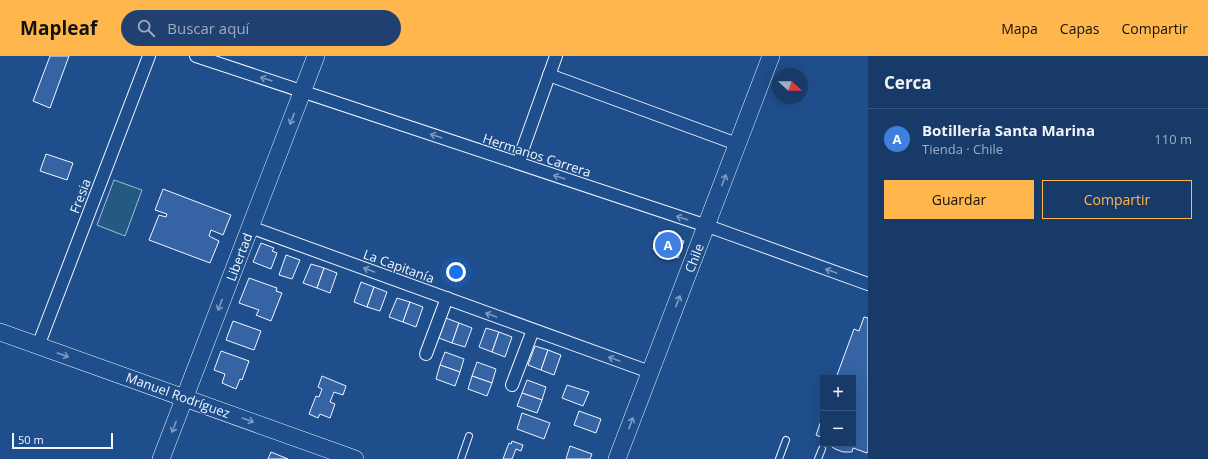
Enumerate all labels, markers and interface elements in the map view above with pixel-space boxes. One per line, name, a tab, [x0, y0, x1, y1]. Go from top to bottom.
search box	[121, 10, 401, 46]
text: Mapleaf	[20, 15, 97, 41]
icon: search	[135, 17, 157, 39]
text: Buscar aquí	[167, 18, 249, 38]
text: Mapa	[1001, 19, 1038, 38]
text: Capas	[1060, 19, 1099, 38]
text: Compartir	[1121, 19, 1188, 38]
north arrow	[772, 68, 808, 104]
text: Cerca	[884, 71, 932, 94]
one-way arrow	[259, 75, 272, 82]
one-way arrow	[288, 112, 296, 124]
text: Botillería Santa Marina	[922, 120, 1095, 140]
street label: Hermanos Carrera	[481, 129, 593, 181]
text: A	[893, 130, 901, 148]
text: 110 m	[1154, 130, 1192, 148]
one-way arrow	[430, 131, 442, 139]
text: Tienda · Chile	[922, 140, 1003, 158]
one-way arrow	[554, 172, 566, 180]
one-way arrow	[720, 174, 728, 186]
street label: Fresia	[65, 176, 95, 216]
button: Guardar	[884, 180, 1034, 219]
button: Compartir	[1042, 180, 1192, 219]
one-way arrow	[676, 214, 689, 221]
street label: Libertad	[222, 230, 256, 284]
pin: A	[655, 230, 681, 260]
street label: Chile	[680, 241, 708, 275]
street label: La Capitanía	[361, 245, 437, 287]
your location	[446, 262, 466, 282]
one-way arrow	[364, 266, 376, 274]
one-way arrow	[826, 266, 838, 274]
one-way arrow	[674, 296, 682, 308]
one-way arrow	[216, 299, 224, 311]
one-way arrow	[486, 310, 498, 318]
one-way arrow	[57, 351, 69, 359]
one-way arrow	[607, 355, 620, 362]
street label: Manuel Rodríguez	[123, 368, 233, 422]
map controls	[820, 375, 856, 447]
button: +	[820, 375, 856, 411]
button: −	[820, 411, 856, 447]
one-way arrow	[241, 417, 253, 425]
one-way arrow	[628, 417, 636, 429]
one-way arrow	[169, 420, 177, 432]
scale bar	[12, 431, 113, 450]
text: 50 m	[18, 432, 44, 447]

